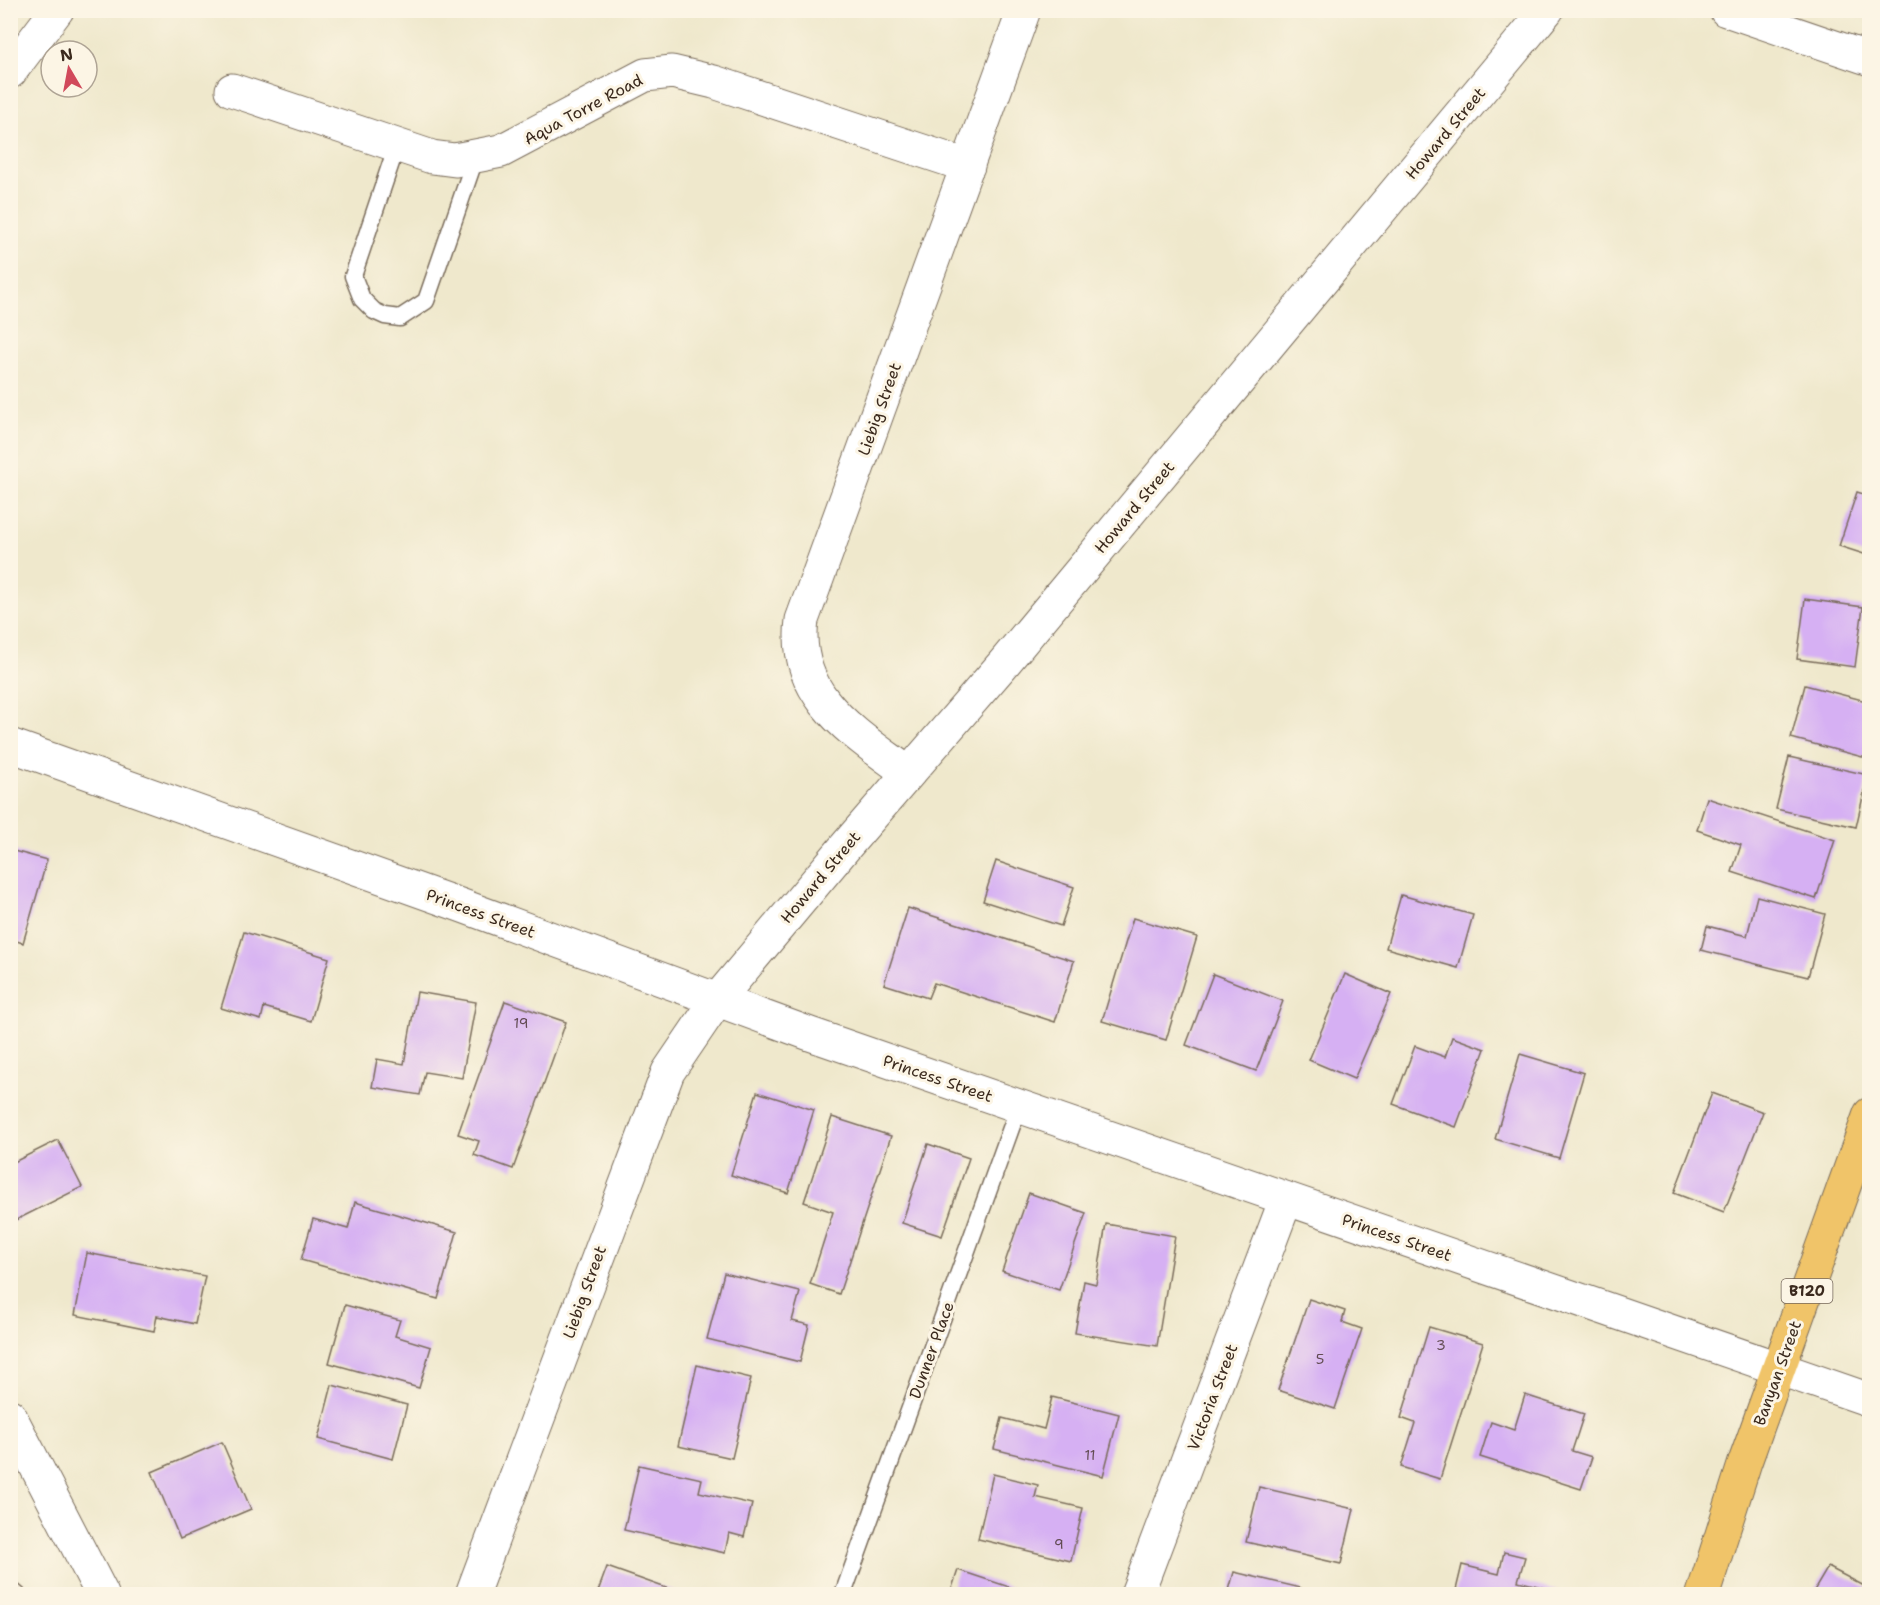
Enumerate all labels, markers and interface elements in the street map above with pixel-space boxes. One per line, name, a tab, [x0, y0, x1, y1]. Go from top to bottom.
north arrow	[39, 39, 99, 99]
text: N	[58, 43, 75, 66]
street label: Aqua Torre Road	[520, 69, 646, 150]
street label: Howard Street	[1401, 83, 1490, 184]
street label: Liebig Street	[853, 360, 906, 459]
street label: Howard Street	[1090, 457, 1179, 558]
street label: Howard Street	[776, 827, 865, 928]
street label: Princess Street	[423, 884, 538, 943]
house number: 19	[513, 1014, 529, 1032]
street label: Princess Street	[880, 1050, 995, 1107]
street label: Princess Street	[1339, 1209, 1454, 1266]
street label: Liebig Street	[558, 1243, 611, 1342]
road number: B120	[1782, 1279, 1832, 1303]
street label: Dunner Place	[904, 1299, 959, 1402]
street label: Banyan Street	[1749, 1318, 1806, 1429]
house number: 3	[1436, 1336, 1446, 1354]
street label: Victoria Street	[1183, 1341, 1242, 1453]
house number: 5	[1316, 1350, 1324, 1368]
house number: 11	[1084, 1446, 1096, 1464]
house number: 9	[1054, 1535, 1064, 1553]

